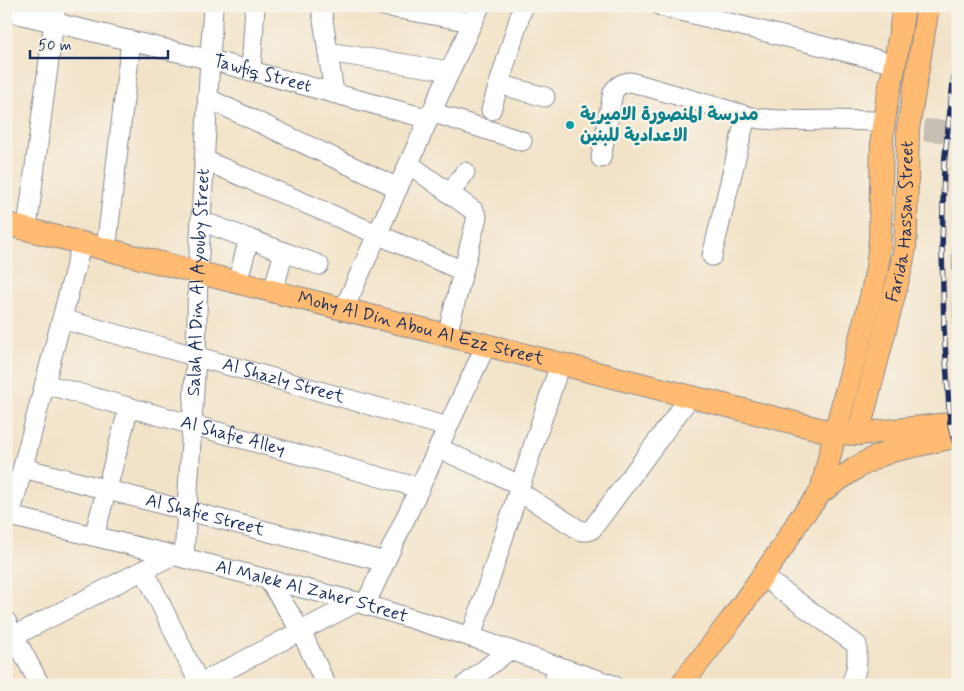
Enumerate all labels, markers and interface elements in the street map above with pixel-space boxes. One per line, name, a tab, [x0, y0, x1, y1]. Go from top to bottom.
scale bar	[30, 28, 168, 60]
text: 50 m	[38, 36, 72, 56]
street label: Tawfiq Street	[211, 49, 314, 99]
place label: مدرسة المنصورة الاميرية الاعدادية للبنين	[580, 103, 759, 148]
marker: مدرسة المنصورة الاميرية الاعدادية للبنين	[564, 119, 576, 131]
street label: Farida Hassan Street	[881, 140, 920, 305]
street label: Salah Al Din Al Ayouby Street	[182, 168, 216, 397]
street label: Mohy Al Din Abou Al Ezz Street	[295, 286, 547, 371]
street label: Al Shazly Street	[220, 352, 348, 410]
street label: Al Shafie Alley	[178, 410, 288, 462]
street label: Al Shafie Street	[143, 488, 267, 542]
street label: Al Malek Al Zaher Street	[213, 554, 411, 629]

